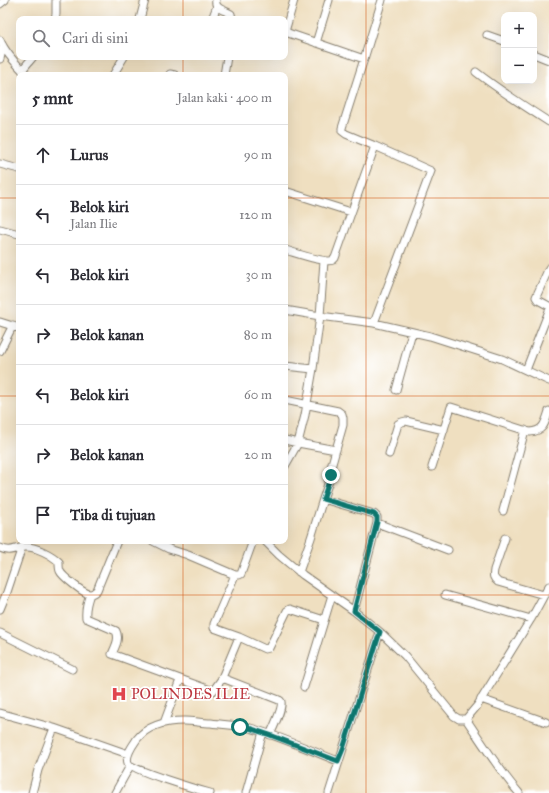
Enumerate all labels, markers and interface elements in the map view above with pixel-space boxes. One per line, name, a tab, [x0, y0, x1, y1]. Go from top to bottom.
map controls	[501, 12, 537, 84]
button: +	[501, 12, 537, 48]
search box	[16, 16, 288, 60]
icon: search	[30, 27, 52, 49]
text: Cari di sini	[62, 29, 128, 47]
button: −	[501, 48, 537, 84]
text: 5 mnt	[32, 88, 73, 109]
text: Jalan kaki · 400 m	[177, 90, 272, 106]
icon: ahead	[32, 144, 54, 166]
text: Lurus	[70, 146, 108, 164]
text: 90 m	[244, 147, 272, 163]
text: Belok kiri	[70, 198, 129, 216]
icon: left	[32, 204, 54, 226]
text: 120 m	[239, 207, 272, 223]
text: Jalan Ilie	[70, 216, 117, 232]
icon: left	[32, 264, 54, 286]
text: Belok kiri	[70, 266, 129, 284]
text: 30 m	[246, 267, 272, 283]
icon: right	[32, 324, 54, 346]
text: Belok kanan	[70, 326, 144, 344]
text: 80 m	[244, 327, 272, 343]
icon: left	[32, 384, 54, 406]
text: Belok kiri	[70, 386, 129, 404]
text: 60 m	[244, 387, 272, 403]
icon: right	[32, 444, 54, 466]
text: Belok kanan	[70, 446, 144, 464]
text: 20 m	[244, 447, 272, 463]
route end	[322, 466, 340, 484]
icon: arrive	[32, 504, 54, 526]
text: Tiba di tujuan	[70, 506, 155, 524]
hospital icon: POLINDES ILIE	[110, 685, 128, 703]
place label: POLINDES ILIE	[131, 685, 250, 703]
route start	[231, 718, 249, 736]

